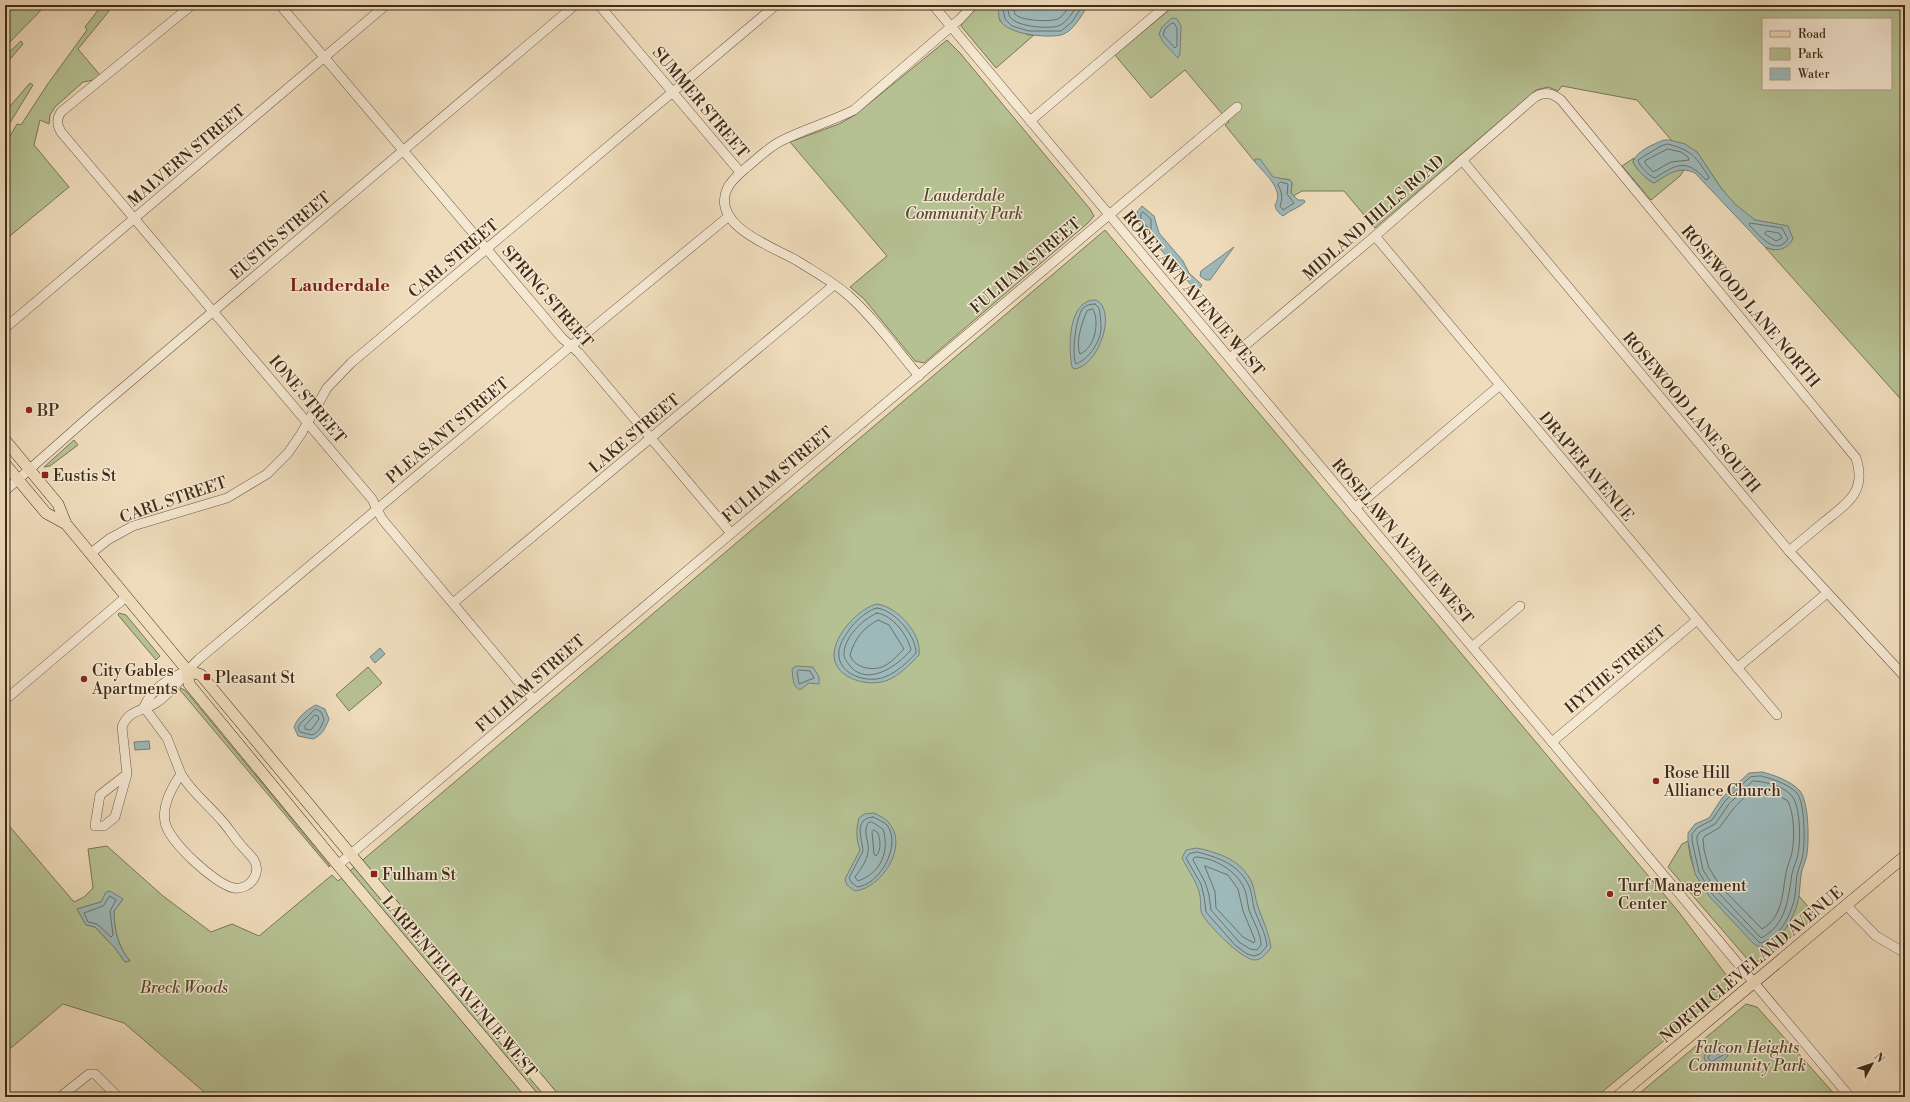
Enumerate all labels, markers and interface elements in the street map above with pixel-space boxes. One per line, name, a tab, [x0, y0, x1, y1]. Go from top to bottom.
legend	[1762, 18, 1892, 90]
text: Road	[1798, 27, 1826, 42]
street label: SUMMER STREET	[648, 43, 753, 162]
text: Park	[1798, 47, 1824, 62]
text: Water	[1797, 67, 1830, 82]
street label: MALVERN STREET	[124, 101, 250, 211]
street label: MIDLAND HILLS ROAD	[1299, 151, 1449, 285]
park label: Lauderdale Community Park	[905, 186, 1023, 224]
street label: EUSTIS STREET	[226, 188, 335, 284]
street label: ROSELAWN AVENUE WEST	[1118, 207, 1268, 380]
street label: FULHAM STREET	[966, 214, 1085, 318]
street label: CARL STREET	[404, 215, 503, 302]
street label: ROSEWOOD LANE NORTH	[1677, 222, 1824, 392]
street label: SPRING STREET	[498, 242, 597, 352]
district label: Lauderdale	[290, 274, 390, 297]
street label: ROSEWOOD LANE SOUTH	[1618, 328, 1764, 497]
street label: IONE STREET	[265, 351, 350, 448]
street label: PLEASANT STREET	[382, 373, 513, 488]
street label: LAKE STREET	[585, 390, 684, 478]
place label: BP	[36, 401, 59, 421]
marker: BP	[24, 405, 34, 415]
street label: DRAPER AVENUE	[1535, 408, 1638, 526]
street label: FULHAM STREET	[718, 423, 837, 527]
street label: ROSELAWN AVENUE WEST	[1327, 455, 1477, 628]
place label: Eustis St	[53, 466, 117, 486]
marker: Eustis St	[40, 470, 50, 480]
street label: CARL STREET	[117, 472, 229, 528]
street label: HYTHE STREET	[1561, 622, 1670, 718]
street label: FULHAM STREET	[472, 631, 590, 737]
place label: City Gables Apartments	[91, 661, 178, 699]
place label: Pleasant St	[215, 668, 296, 688]
marker: Pleasant St	[202, 672, 212, 682]
marker: City Gables Apartments	[79, 674, 89, 684]
place label: Rose Hill Alliance Church	[1663, 763, 1781, 801]
marker: Rose Hill Alliance Church	[1651, 776, 1661, 786]
place label: Fulham St	[382, 865, 456, 885]
marker: Fulham St	[369, 869, 379, 879]
place label: Turf Management Center	[1618, 876, 1747, 914]
street label: NORTH CLEVELAND AVENUE	[1656, 882, 1847, 1047]
marker: Turf Management Center	[1605, 889, 1615, 899]
street label: LARPENTEUR AVENUE WEST	[377, 892, 541, 1081]
park label: Breck Woods	[139, 978, 228, 998]
park label: Falcon Heights Community Park	[1688, 1038, 1806, 1076]
north arrow	[1852, 1044, 1892, 1084]
text: N	[1871, 1050, 1887, 1066]

